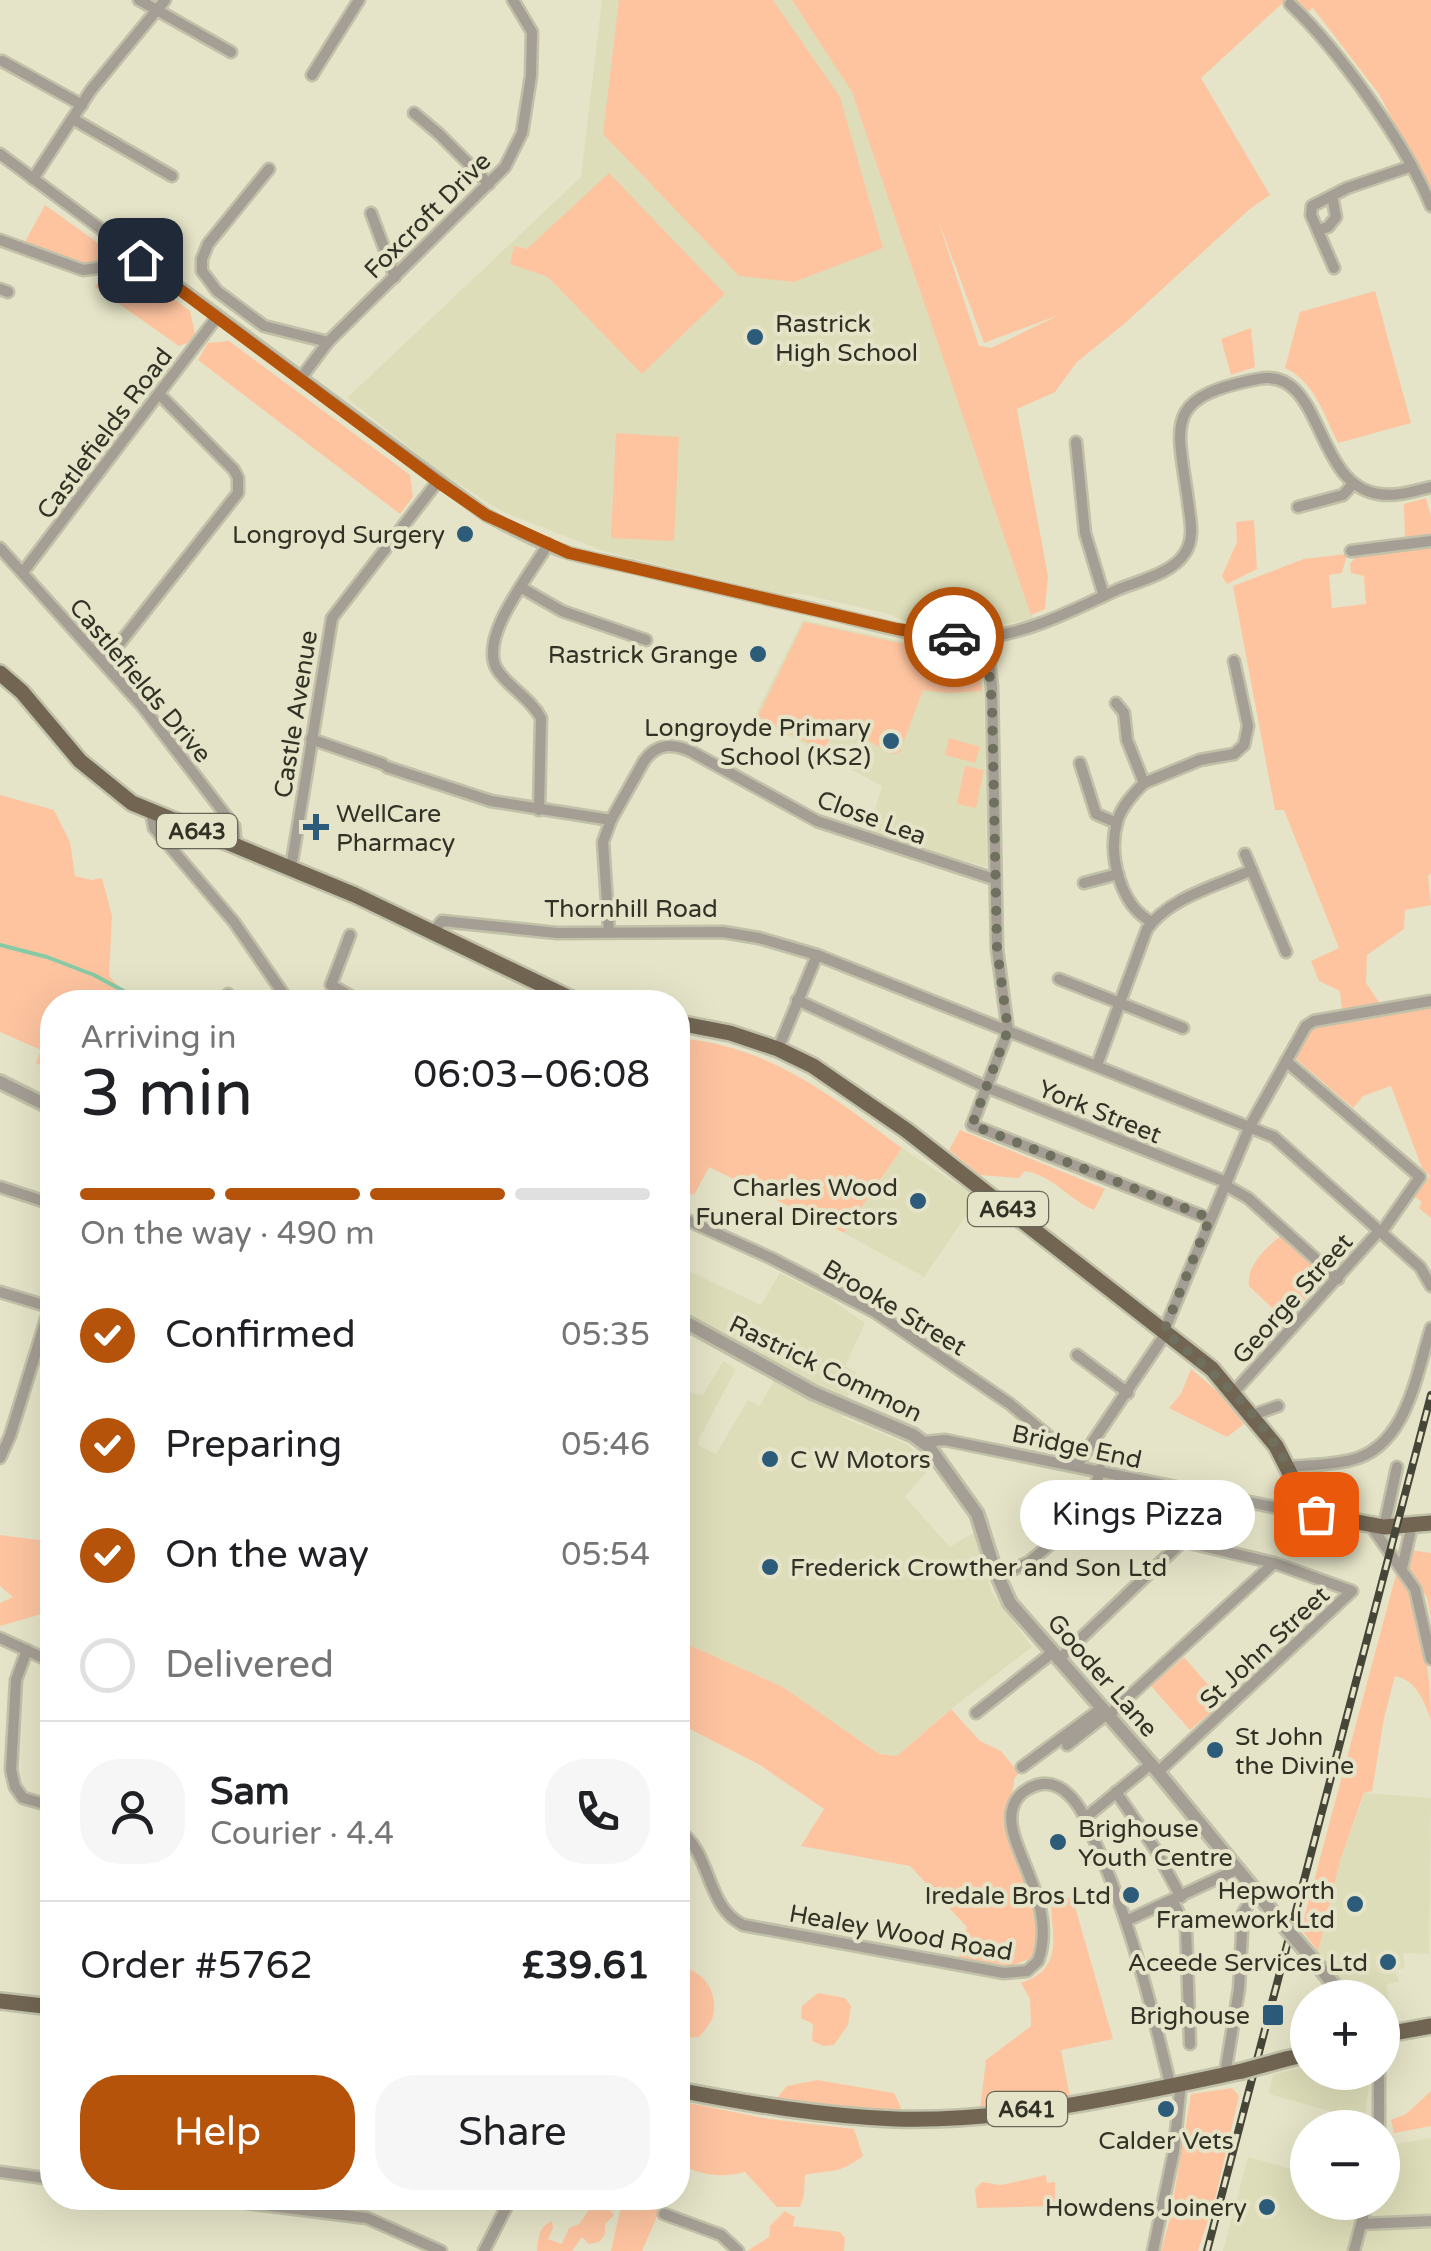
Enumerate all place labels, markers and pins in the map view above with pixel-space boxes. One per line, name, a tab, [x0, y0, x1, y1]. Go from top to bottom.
pin	[98, 218, 183, 303]
place label: Rastrick High School	[775, 309, 918, 368]
marker: Rastrick High School	[744, 326, 766, 348]
place label: Longroyd Surgery	[232, 520, 445, 550]
marker: Longroyd Surgery	[454, 523, 476, 545]
place label: Rastrick Grange	[548, 640, 738, 670]
marker: Rastrick Grange	[747, 643, 769, 665]
place label: Longroyde Primary School (KS2)	[644, 713, 871, 772]
marker: Longroyde Primary School (KS2)	[880, 730, 902, 752]
place label: WellCare Pharmacy	[336, 799, 455, 858]
marker: WellCare Pharmacy	[305, 816, 327, 838]
place label: Charles Wood Funeral Directors	[695, 1173, 898, 1232]
marker: Charles Wood Funeral Directors	[907, 1190, 929, 1212]
place label: C W Motors	[790, 1445, 931, 1475]
marker: C W Motors	[759, 1448, 781, 1470]
pin	[1274, 1472, 1359, 1557]
callout: Kings Pizza	[1021, 1479, 1256, 1549]
place label: Frederick Crowther and Son Ltd	[790, 1553, 1167, 1583]
marker: Frederick Crowther and Son Ltd	[759, 1556, 781, 1578]
place label: St John the Divine	[1235, 1722, 1354, 1781]
marker: St John the Divine	[1204, 1739, 1226, 1761]
place label: Brighouse Youth Centre	[1078, 1814, 1233, 1873]
marker: Brighouse Youth Centre	[1047, 1831, 1069, 1853]
place label: Hepworth Framework Ltd	[1156, 1876, 1335, 1935]
place label: Iredale Bros Ltd	[924, 1881, 1111, 1911]
marker: Iredale Bros Ltd	[1120, 1884, 1142, 1906]
marker: Hepworth Framework Ltd	[1344, 1893, 1366, 1915]
place label: Aceede Services Ltd	[1128, 1948, 1368, 1978]
marker: Aceede Services Ltd	[1377, 1951, 1399, 1973]
place label: Brighouse	[1129, 2001, 1250, 2031]
marker: Brighouse	[1260, 2002, 1286, 2028]
marker: Calder Vets	[1155, 2098, 1177, 2120]
place label: Calder Vets	[1098, 2126, 1234, 2156]
place label: Howdens Joinery	[1045, 2193, 1247, 2223]
marker: Howdens Joinery	[1256, 2196, 1278, 2218]

